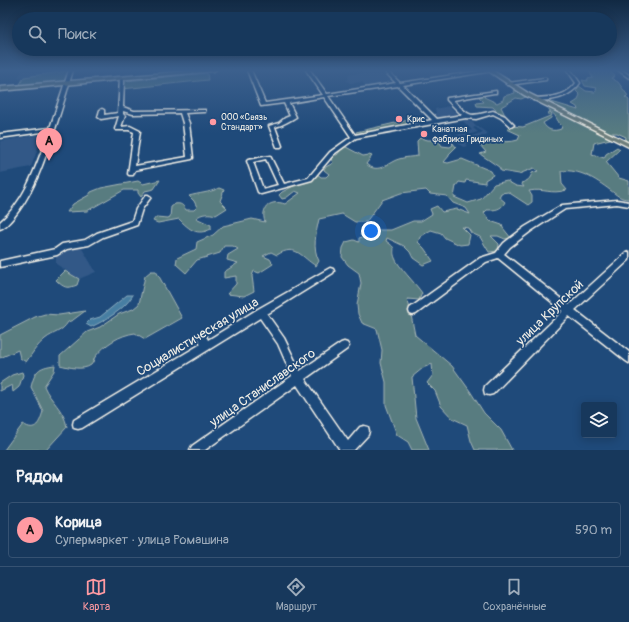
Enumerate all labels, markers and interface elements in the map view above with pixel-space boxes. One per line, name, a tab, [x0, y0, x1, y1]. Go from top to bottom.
search box	[12, 12, 617, 56]
icon: search	[26, 23, 48, 45]
text: Поиск	[58, 25, 97, 44]
place label: ООО «Связь Стандарт»	[221, 112, 267, 133]
marker: Крис	[394, 114, 404, 124]
place label: Крис	[407, 114, 425, 125]
marker: ООО «Связь Стандарт»	[208, 117, 218, 127]
place label: Канатная фабрика Гридиных	[432, 124, 504, 145]
pin: A	[36, 128, 62, 161]
marker: Канатная фабрика Гридиных	[419, 129, 429, 139]
your location	[361, 221, 381, 241]
street label: улица Крупской	[512, 277, 587, 350]
street label: Социалистическая улица	[133, 294, 262, 380]
street label: улица Станиславского	[206, 345, 319, 431]
map controls	[581, 402, 617, 438]
button: layers	[581, 402, 617, 438]
text: Рядом	[16, 466, 63, 487]
text: Корица	[55, 513, 102, 532]
text: A	[26, 522, 34, 538]
text: 590 m	[575, 522, 612, 538]
text: Супермаркет · улица Ромашина	[55, 532, 229, 548]
tab: Карта	[83, 576, 110, 613]
tab: Маршрут	[276, 576, 317, 613]
tab: Сохранённые	[483, 576, 546, 613]

